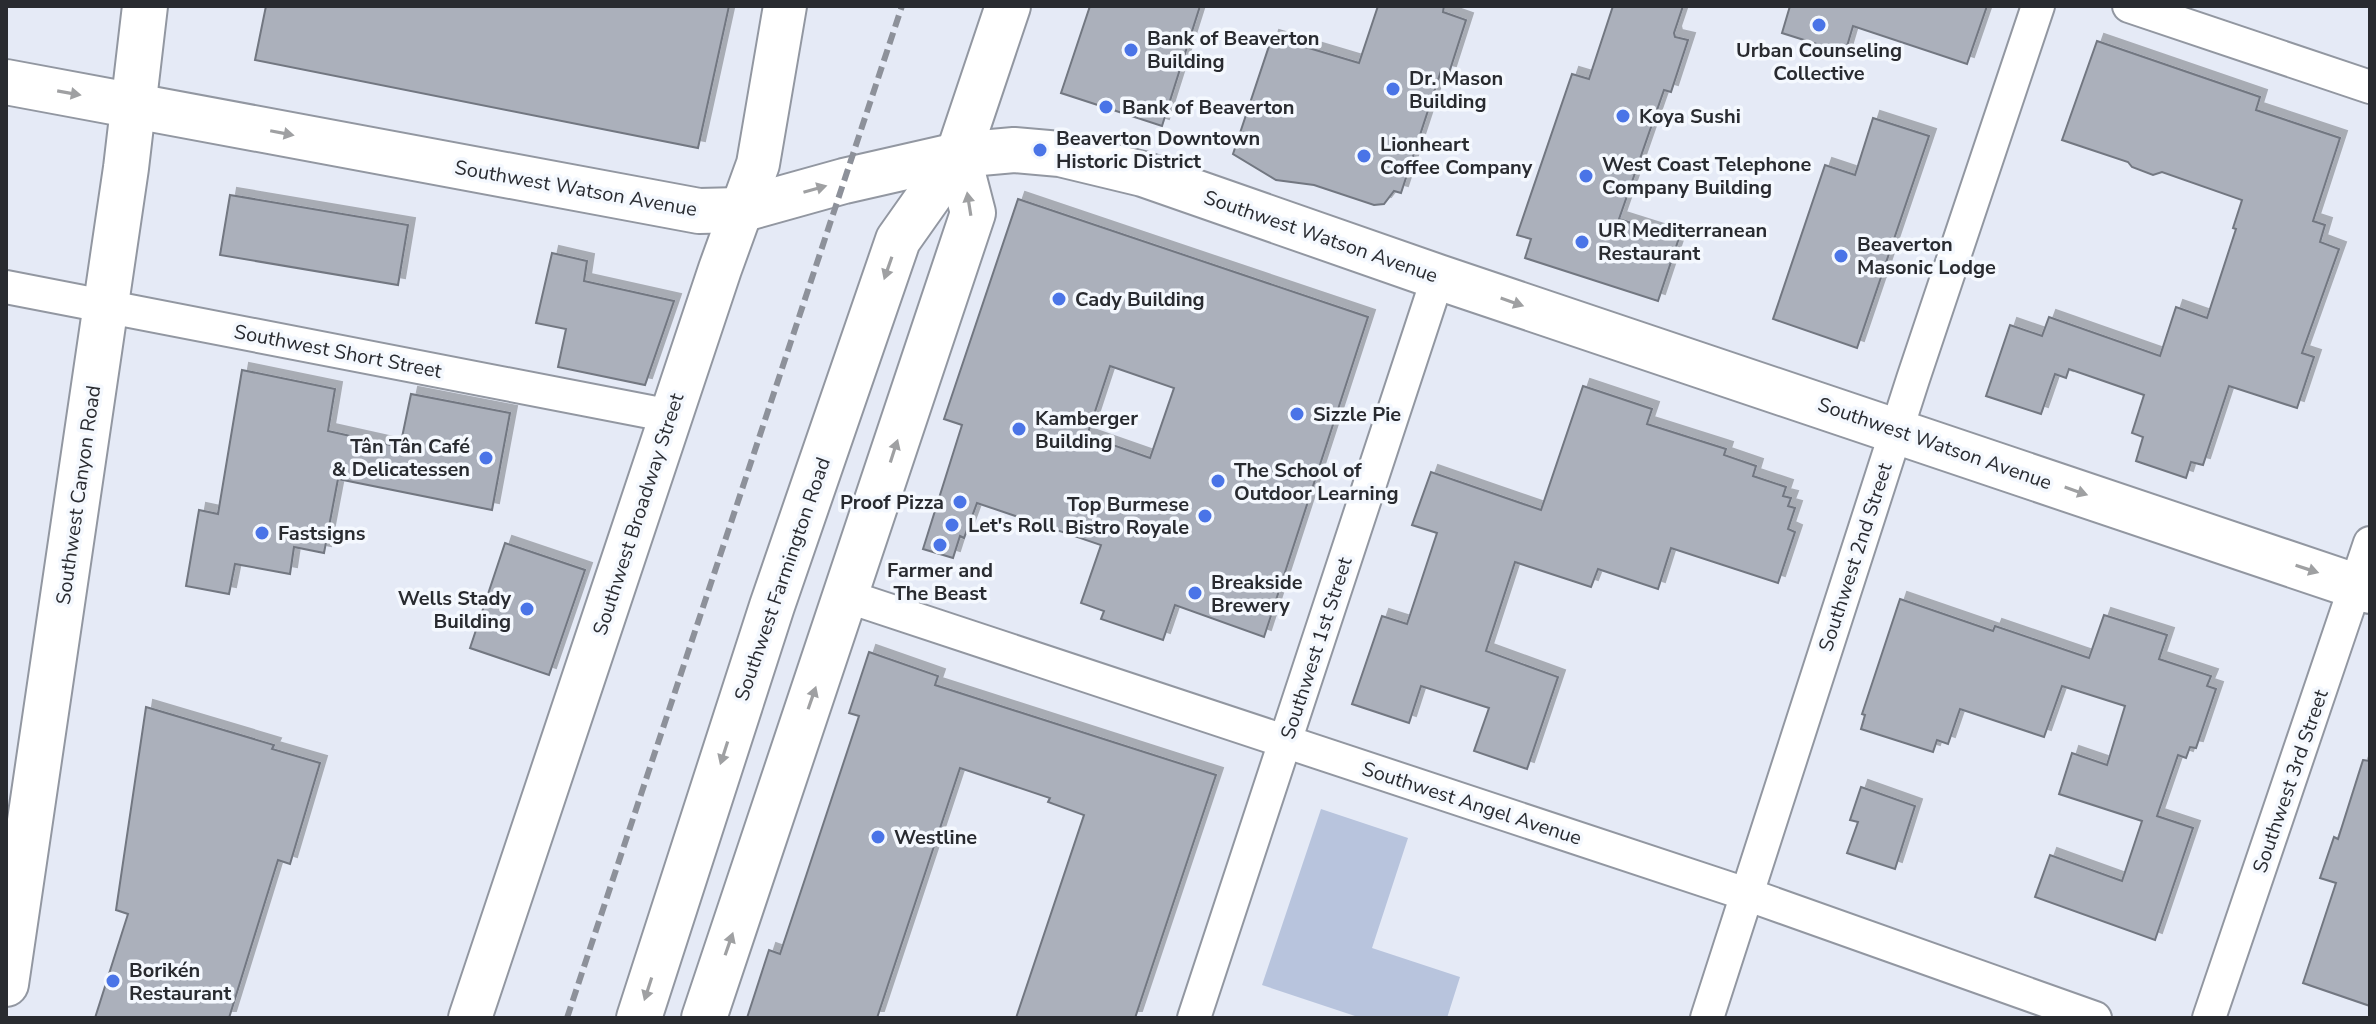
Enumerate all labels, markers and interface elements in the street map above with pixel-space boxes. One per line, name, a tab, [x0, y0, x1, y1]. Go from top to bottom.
marker: Urban Counseling Collective	[1810, 16, 1828, 34]
place label: Bank of Beaverton Building	[1147, 25, 1319, 75]
place label: Urban Counseling Collective	[1736, 37, 1902, 87]
marker: Bank of Beaverton Building	[1122, 41, 1140, 59]
place label: Dr. Mason Building	[1409, 65, 1503, 115]
marker: Dr. Mason Building	[1384, 80, 1402, 98]
one-way arrow	[57, 88, 82, 100]
place label: Bank of Beaverton	[1122, 94, 1294, 121]
marker: Bank of Beaverton	[1097, 98, 1115, 116]
place label: Koya Sushi	[1639, 103, 1741, 130]
marker: Koya Sushi	[1614, 107, 1632, 125]
place label: Beaverton Downtown Historic District	[1056, 125, 1260, 175]
one-way arrow	[269, 127, 294, 139]
place label: Lionheart Coffee Company	[1380, 131, 1533, 181]
marker: Beaverton Downtown Historic District	[1031, 141, 1049, 159]
marker: Lionheart Coffee Company	[1355, 147, 1373, 165]
place label: West Coast Telephone Company Building	[1602, 151, 1811, 201]
street label: Southwest Watson Avenue	[453, 154, 699, 223]
marker: West Coast Telephone Company Building	[1577, 167, 1595, 185]
one-way arrow	[803, 182, 827, 195]
street label: Southwest Watson Avenue	[1200, 184, 1441, 289]
one-way arrow	[962, 192, 975, 217]
place label: UR Mediterranean Restaurant	[1598, 217, 1767, 267]
place label: Beaverton Masonic Lodge	[1857, 231, 1996, 281]
marker: UR Mediterranean Restaurant	[1573, 233, 1591, 251]
marker: Beaverton Masonic Lodge	[1832, 247, 1850, 265]
one-way arrow	[882, 257, 894, 281]
place label: Cady Building	[1075, 286, 1205, 313]
marker: Cady Building	[1050, 290, 1068, 308]
one-way arrow	[1501, 296, 1525, 308]
street label: Southwest Short Street	[232, 318, 445, 385]
street label: Southwest Canyon Road	[50, 384, 107, 606]
street label: Southwest Broadway Street	[587, 389, 691, 639]
street label: Southwest Watson Avenue	[1814, 391, 2055, 496]
place label: Sizzle Pie	[1313, 401, 1401, 428]
place label: Kamberger Building	[1035, 405, 1138, 455]
marker: Sizzle Pie	[1288, 405, 1306, 423]
marker: Kamberger Building	[1010, 420, 1028, 438]
place label: Tân Tân Café & Delicatessen	[332, 433, 470, 483]
one-way arrow	[888, 439, 900, 463]
marker: Tân Tân Café & Delicatessen	[477, 449, 495, 467]
street label: Southwest Farmington Road	[728, 454, 837, 705]
place label: The School of Outdoor Learning	[1234, 457, 1398, 507]
street label: Southwest 2nd Street	[1812, 459, 1899, 655]
marker: The School of Outdoor Learning	[1209, 472, 1227, 490]
one-way arrow	[2065, 486, 2089, 498]
place label: Proof Pizza	[840, 489, 944, 516]
place label: Top Burmese Bistro Royale	[1065, 491, 1189, 541]
marker: Proof Pizza	[951, 493, 969, 511]
marker: Top Burmese Bistro Royale	[1196, 507, 1214, 525]
place label: Let's Roll	[968, 512, 1056, 539]
marker: Let's Roll	[943, 516, 961, 534]
place label: Fastsigns	[278, 520, 366, 547]
marker: Fastsigns	[253, 524, 271, 542]
marker: Farmer and The Beast	[931, 536, 949, 554]
street label: Southwest 1st Street	[1274, 553, 1359, 743]
place label: Farmer and The Beast	[887, 557, 993, 607]
one-way arrow	[2296, 564, 2320, 576]
place label: Breakside Brewery	[1211, 569, 1303, 619]
marker: Breakside Brewery	[1186, 584, 1204, 602]
place label: Wells Stady Building	[398, 585, 511, 635]
marker: Wells Stady Building	[518, 600, 536, 618]
one-way arrow	[806, 685, 818, 709]
street label: Southwest 3rd Street	[2246, 685, 2335, 876]
one-way arrow	[718, 742, 730, 766]
street label: Southwest Angel Avenue	[1359, 755, 1585, 852]
place label: Westline	[894, 824, 977, 851]
marker: Westline	[869, 828, 887, 846]
one-way arrow	[723, 932, 735, 956]
place label: Borikén Restaurant	[129, 957, 232, 1007]
marker: Borikén Restaurant	[104, 972, 122, 990]
one-way arrow	[642, 978, 654, 1002]

